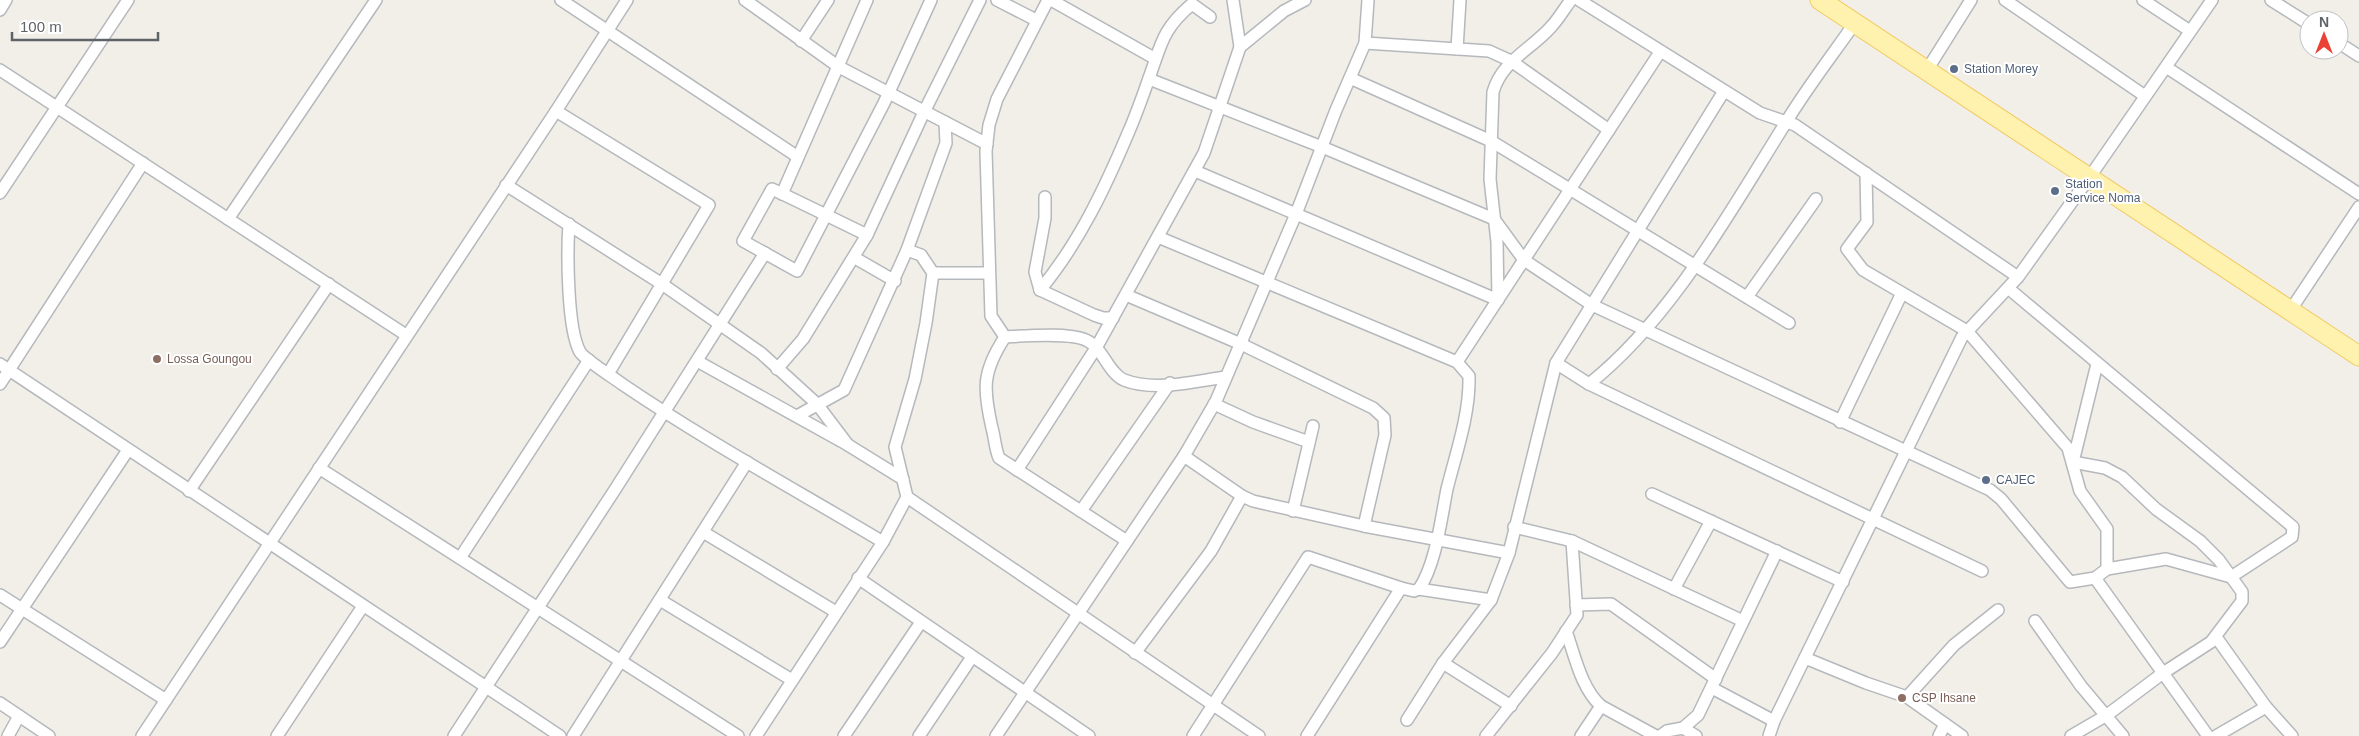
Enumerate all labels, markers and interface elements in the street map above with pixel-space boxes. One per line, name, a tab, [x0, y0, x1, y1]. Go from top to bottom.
scale bar	[12, 10, 159, 42]
north arrow	[2299, 10, 2349, 60]
text: N	[2319, 14, 2329, 30]
text: 100 m	[20, 18, 62, 35]
place label: Station Morey	[1964, 62, 2038, 76]
marker: Station Morey	[1948, 63, 1960, 75]
place label: Station Service Noma	[2065, 177, 2141, 205]
marker: Station Service Noma	[2049, 185, 2061, 197]
place label: Lossa Goungou	[167, 352, 252, 366]
marker: Lossa Goungou	[151, 353, 163, 365]
place label: CAJEC	[1996, 473, 2036, 487]
marker: CAJEC	[1980, 474, 1992, 486]
place label: CSP Ihsane	[1912, 691, 1976, 705]
marker: CSP Ihsane	[1896, 692, 1908, 704]

